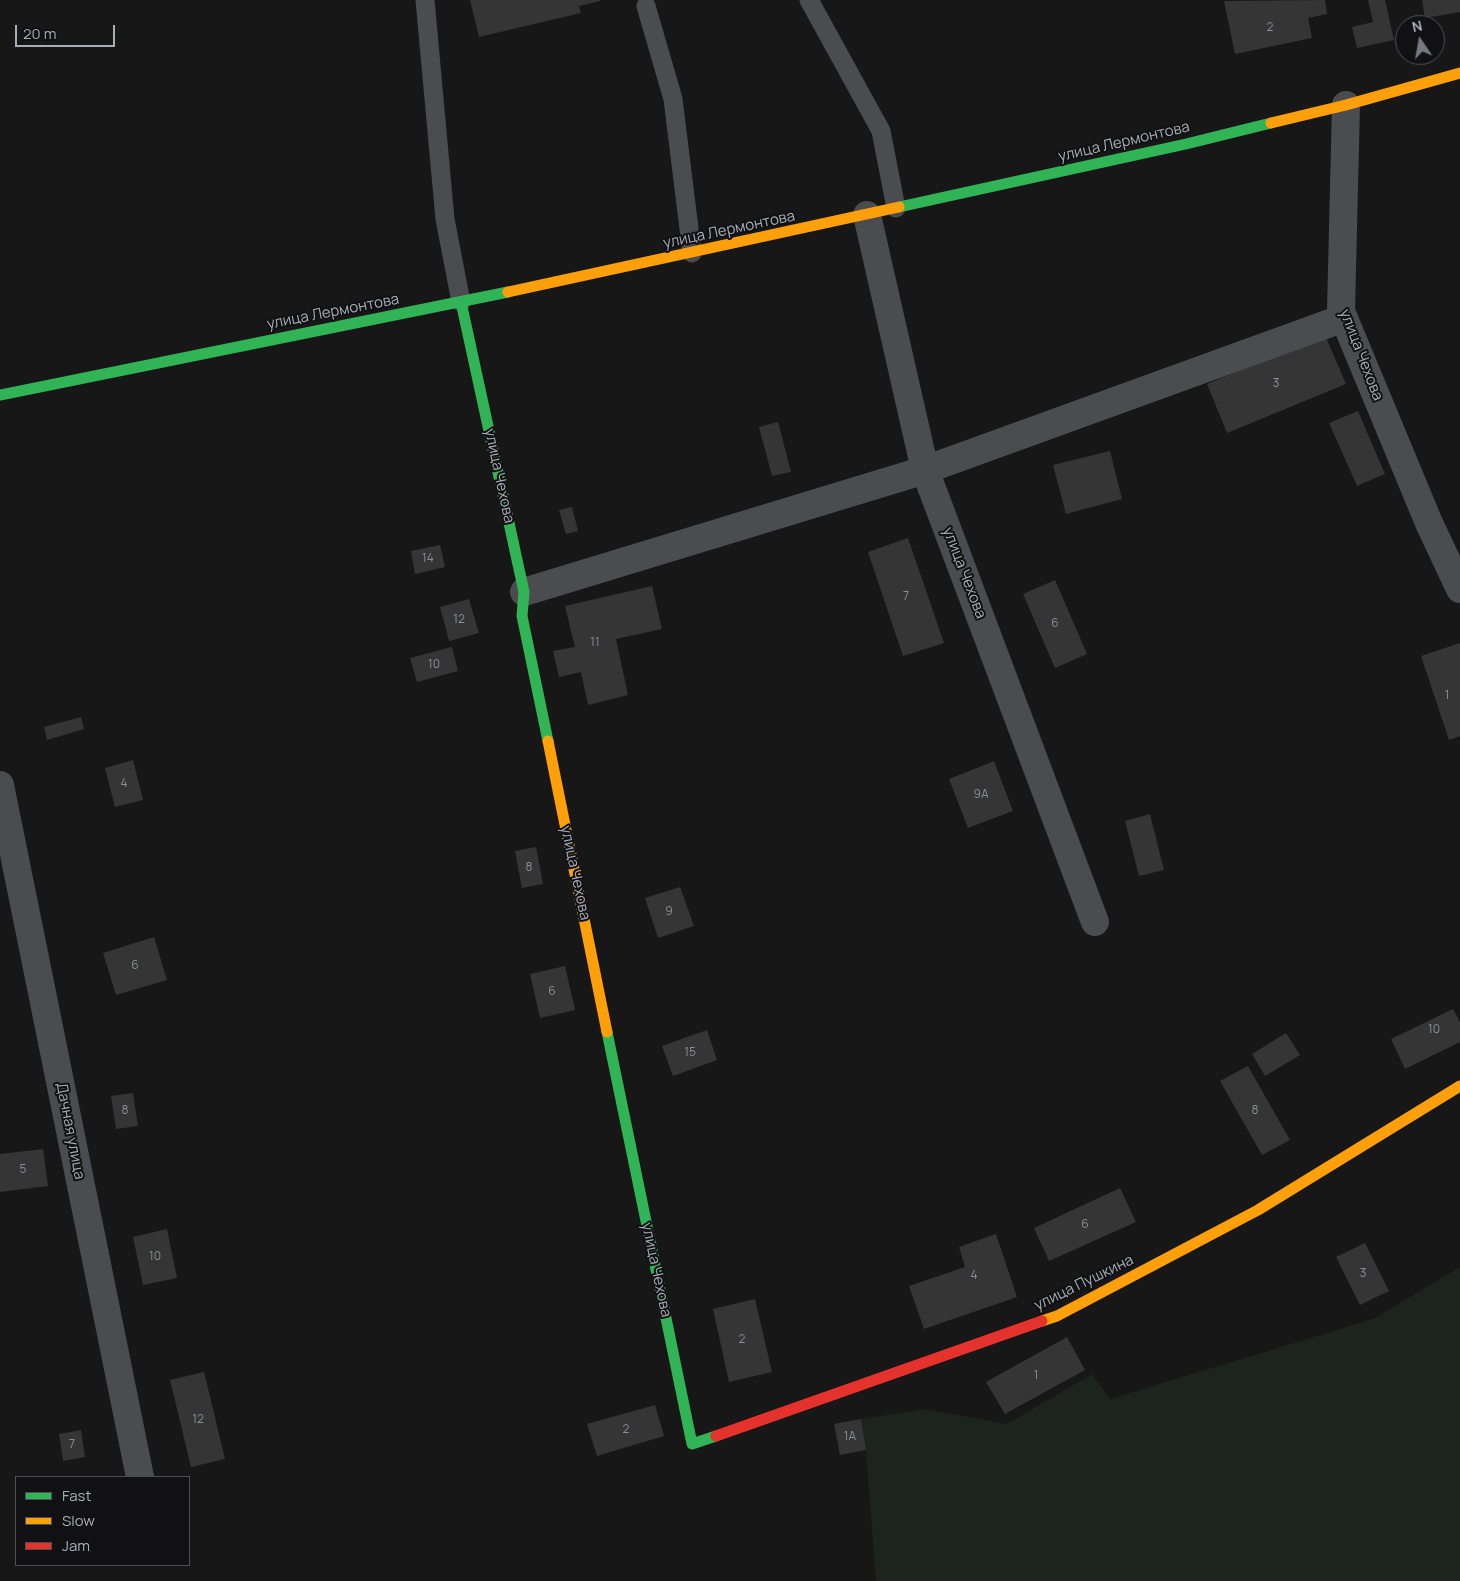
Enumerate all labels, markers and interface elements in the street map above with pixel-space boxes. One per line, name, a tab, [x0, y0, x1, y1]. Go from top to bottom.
scale bar	[18, 15, 118, 47]
north arrow	[1395, 15, 1445, 65]
text: N	[1410, 15, 1424, 36]
house number: 2	[1267, 21, 1273, 35]
text: 20 m	[23, 23, 56, 44]
street label: улица Лермонтова	[1057, 118, 1191, 166]
street label: улица Лермонтова	[661, 207, 797, 253]
street label: улица Лермонтова	[265, 290, 401, 334]
street label: улица Чехова	[1335, 307, 1387, 403]
house number: 3	[1273, 377, 1279, 391]
street label: улица Чехова	[480, 427, 518, 525]
street label: улица Чехова	[938, 525, 990, 621]
house number: 14	[422, 552, 434, 566]
house number: 7	[903, 590, 909, 604]
house number: 12	[453, 613, 465, 627]
house number: 6	[1051, 617, 1059, 631]
house number: 11	[590, 636, 600, 650]
house number: 10	[428, 658, 440, 672]
house number: 1	[1445, 689, 1449, 703]
house number: 4	[120, 777, 128, 791]
house number: 9А	[973, 788, 989, 802]
street label: улица Чехова	[556, 824, 594, 922]
house number: 8	[526, 861, 532, 875]
house number: 9	[665, 905, 673, 919]
house number: 6	[131, 959, 139, 973]
house number: 6	[548, 985, 556, 999]
house number: 10	[1428, 1023, 1440, 1037]
house number: 15	[684, 1046, 696, 1060]
street label: Дачная улица	[52, 1081, 88, 1181]
house number: 8	[122, 1104, 128, 1118]
house number: 8	[1252, 1104, 1258, 1118]
house number: 5	[20, 1163, 26, 1177]
house number: 6	[1081, 1218, 1089, 1232]
street label: улица Чехова	[637, 1221, 675, 1319]
house number: 10	[149, 1250, 161, 1264]
street label: улица Пушкина	[1031, 1251, 1137, 1315]
house number: 3	[1360, 1267, 1366, 1281]
house number: 4	[970, 1269, 978, 1283]
house number: 2	[739, 1333, 745, 1347]
house number: 1	[1034, 1369, 1038, 1383]
house number: 12	[192, 1413, 204, 1427]
house number: 2	[623, 1423, 629, 1437]
house number: 1А	[844, 1430, 856, 1444]
house number: 7	[69, 1438, 75, 1452]
legend	[15, 1476, 190, 1566]
text: Fast	[62, 1485, 91, 1506]
text: Slow	[62, 1510, 95, 1531]
text: Jam	[62, 1535, 90, 1556]

